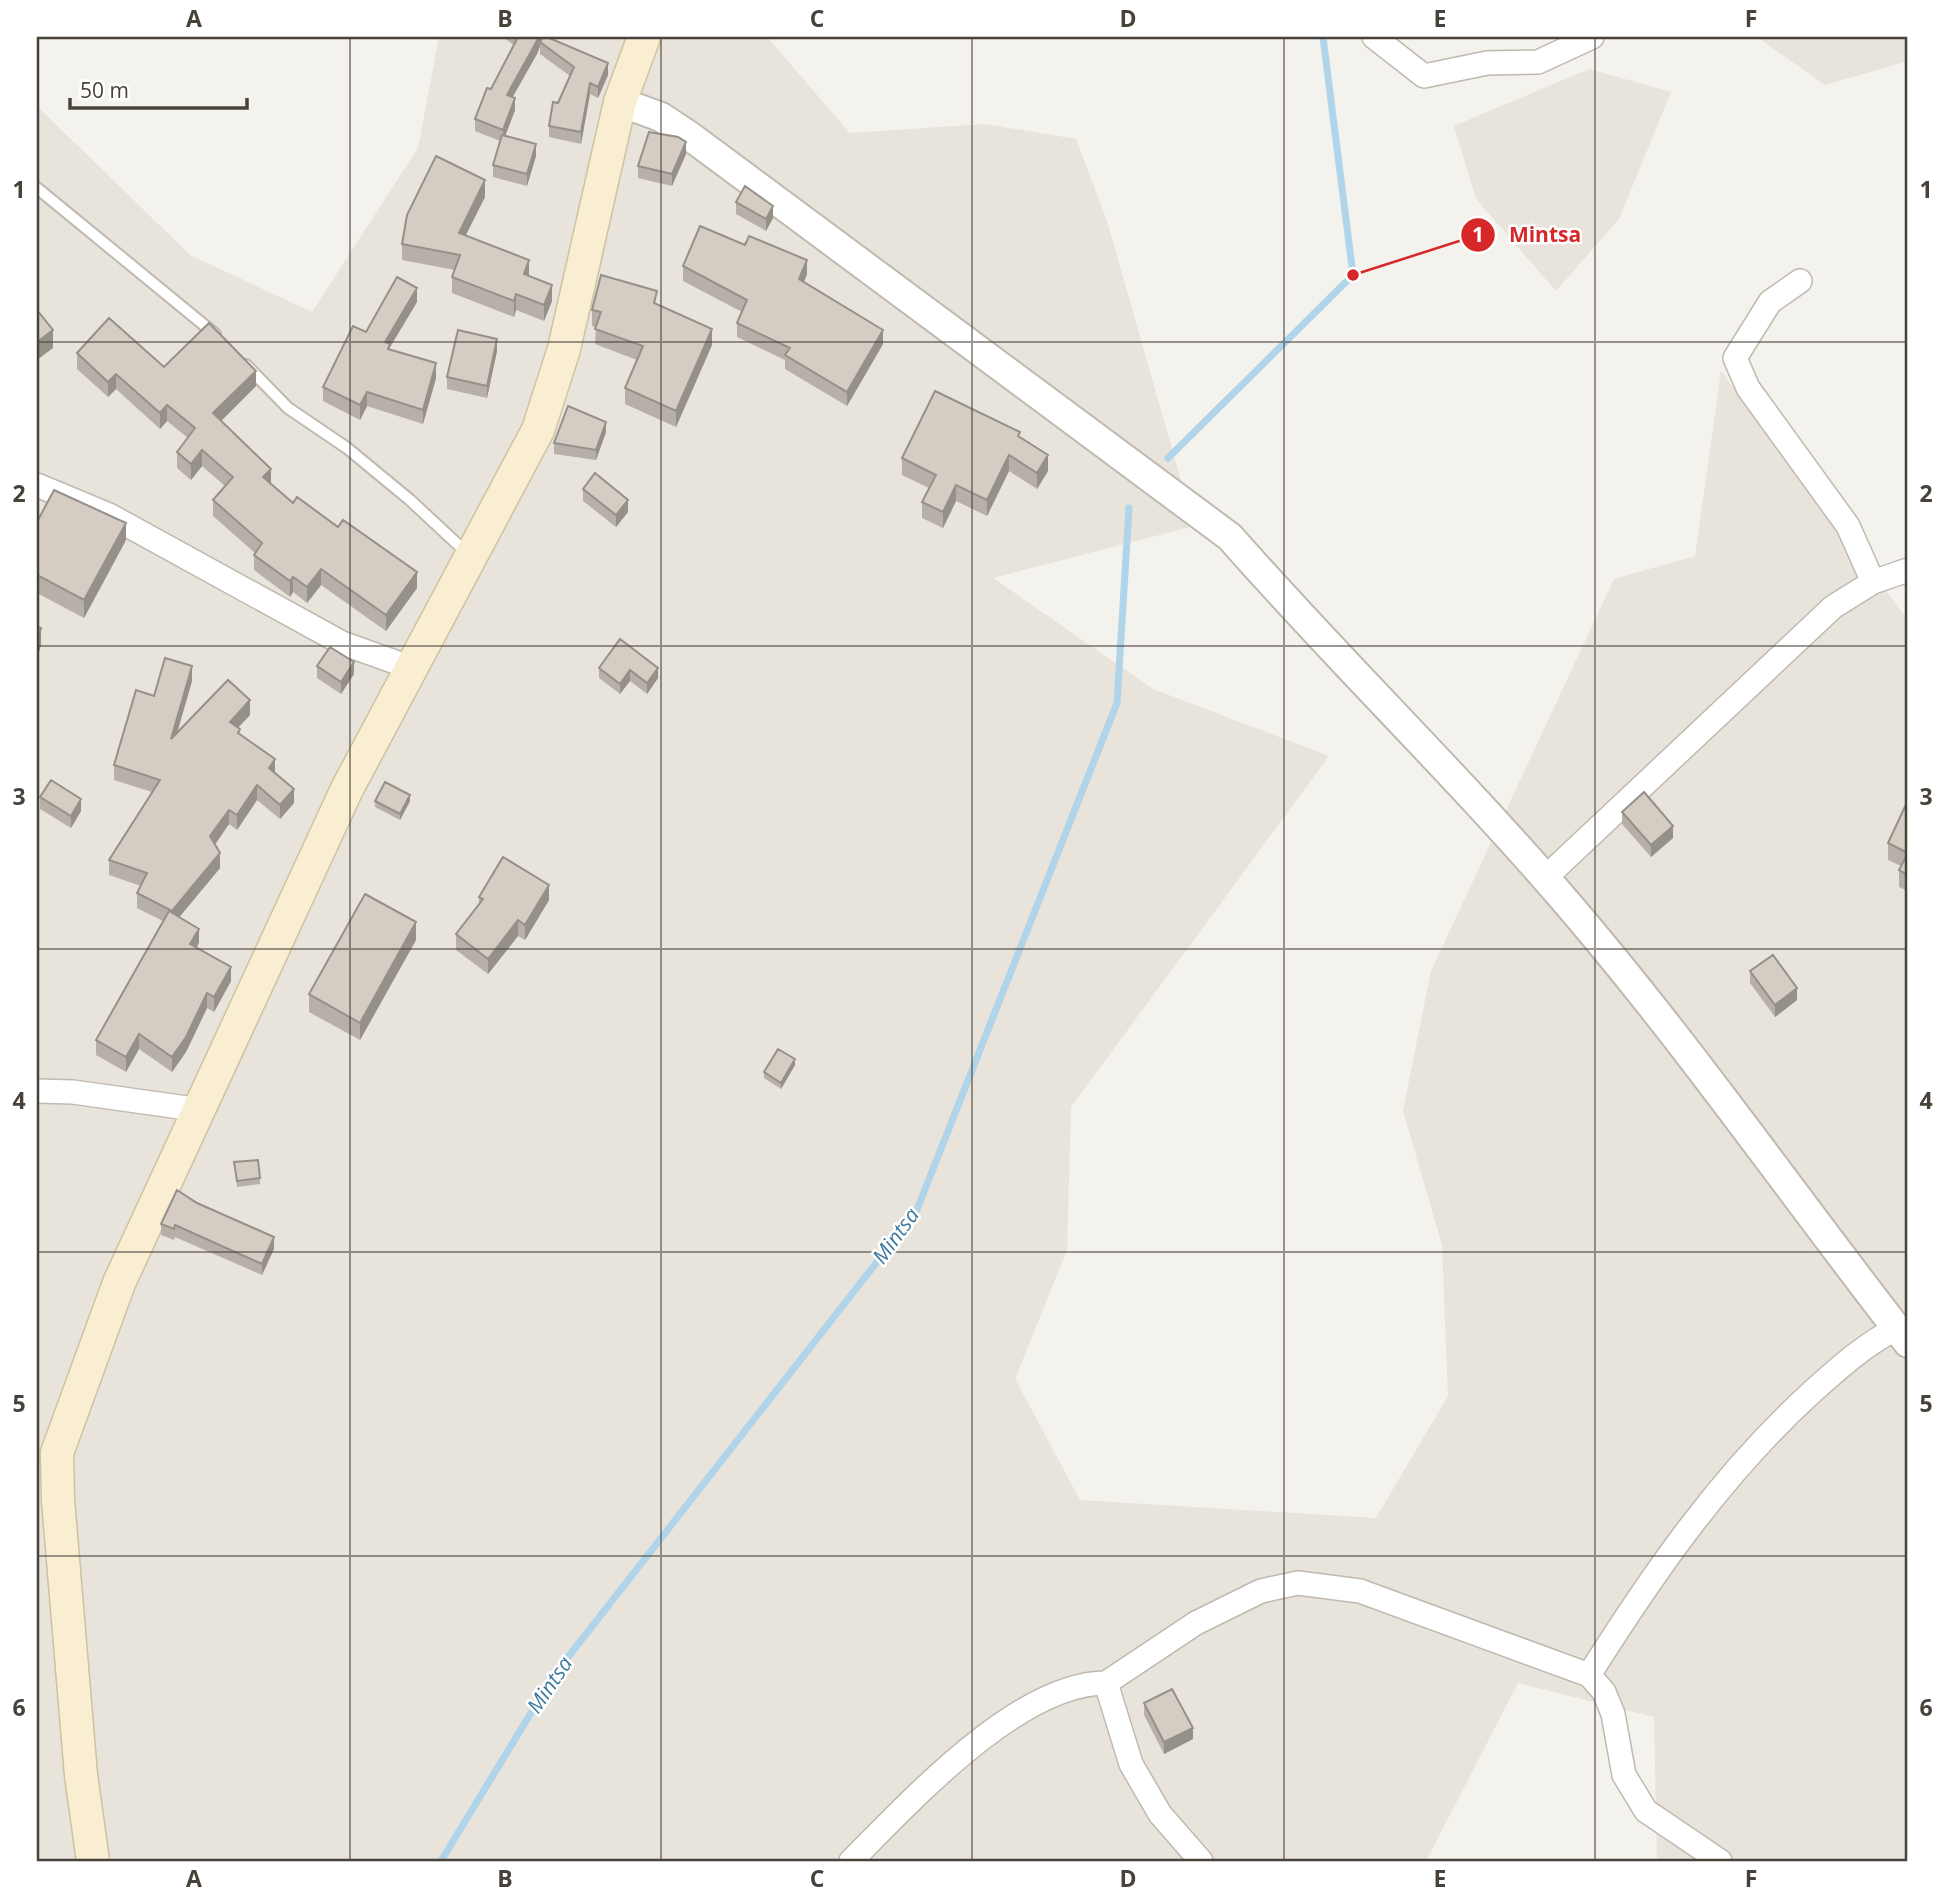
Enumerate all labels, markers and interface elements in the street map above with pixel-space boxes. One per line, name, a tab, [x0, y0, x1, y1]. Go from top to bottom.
text: A	[186, 2, 202, 34]
text: B	[497, 2, 513, 34]
text: C	[810, 2, 824, 34]
text: D	[1119, 2, 1137, 34]
text: E	[1434, 2, 1446, 34]
text: F	[1745, 2, 1757, 34]
scale bar	[70, 66, 247, 110]
text: 50 m	[80, 76, 129, 104]
text: 1	[12, 173, 26, 205]
text: 1	[1919, 173, 1933, 205]
callout: Mintsa	[1460, 214, 1595, 256]
text: 1	[1472, 220, 1484, 248]
text: Mintsa	[1509, 220, 1581, 248]
text: 2	[12, 477, 26, 509]
text: 2	[1919, 477, 1933, 509]
text: 3	[12, 780, 26, 812]
text: 3	[1919, 780, 1933, 812]
text: 4	[12, 1084, 26, 1116]
text: 4	[1919, 1084, 1933, 1116]
water label: Mintsa	[865, 1202, 925, 1269]
text: 5	[12, 1387, 26, 1419]
text: 5	[1919, 1387, 1933, 1419]
water label: Mintsa	[520, 1650, 578, 1718]
text: 6	[12, 1691, 26, 1723]
text: 6	[1919, 1691, 1933, 1723]
text: A	[186, 1862, 202, 1894]
text: B	[497, 1862, 513, 1894]
text: C	[810, 1862, 824, 1894]
text: D	[1119, 1862, 1137, 1894]
text: E	[1434, 1862, 1446, 1894]
text: F	[1745, 1862, 1757, 1894]

